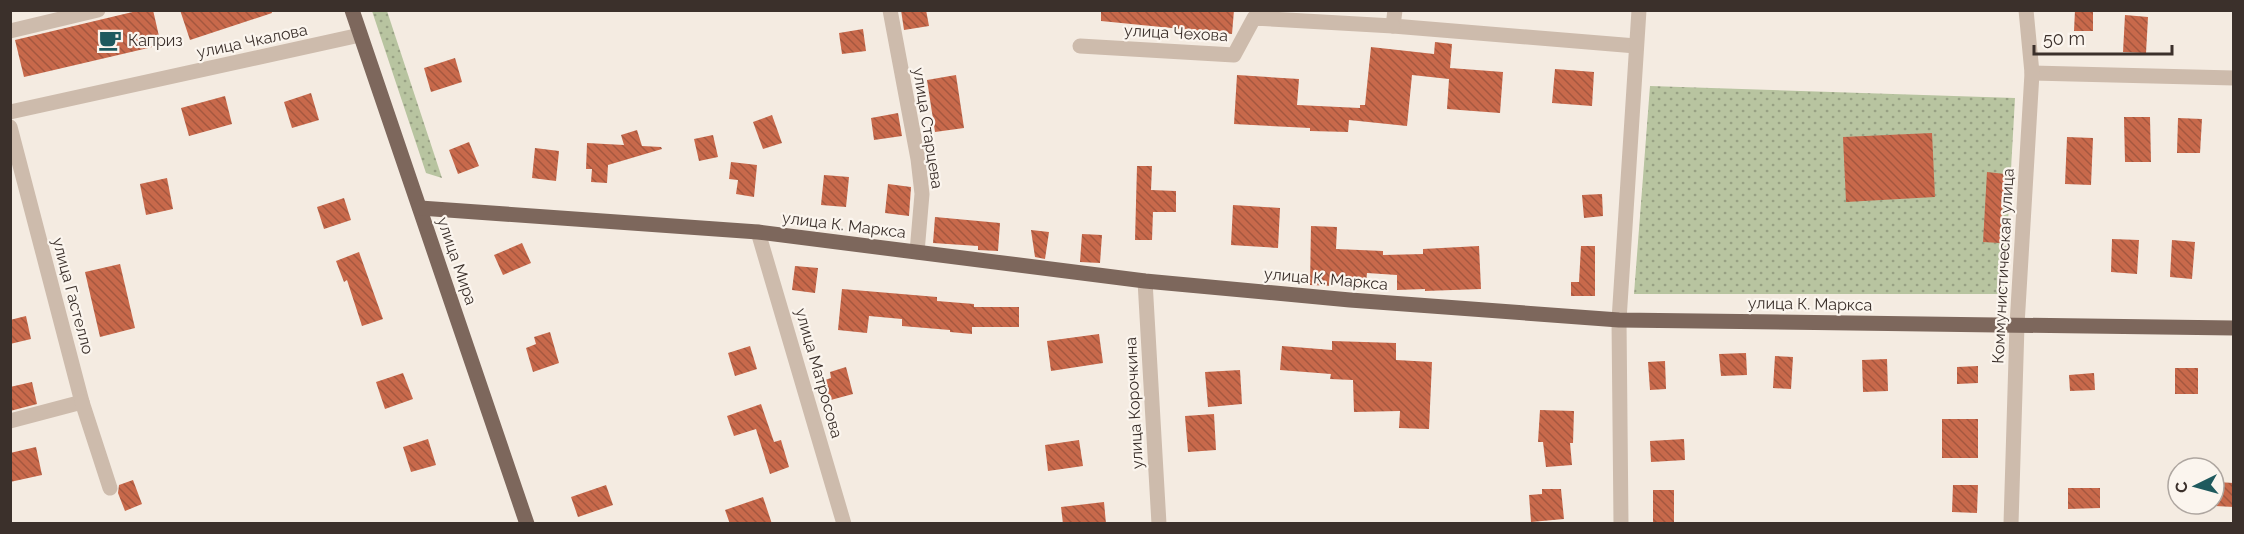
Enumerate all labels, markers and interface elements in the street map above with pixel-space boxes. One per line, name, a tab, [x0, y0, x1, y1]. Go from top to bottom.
scale bar	[2034, 18, 2172, 56]
street label: улица Чкалова	[195, 20, 309, 62]
street label: улица Чехова	[1124, 21, 1228, 45]
cafe icon: Каприз	[97, 27, 123, 53]
text: 50 m	[2043, 28, 2085, 49]
place label: Каприз	[128, 31, 183, 50]
street label: улица Старцева	[909, 66, 947, 190]
street label: Коммунистическая улица	[1988, 168, 2018, 364]
street label: улица К. Маркса	[781, 208, 907, 242]
street label: улица Мира	[433, 215, 481, 307]
street label: улица Гастелло	[48, 236, 98, 356]
street label: улица К. Маркса	[1263, 264, 1389, 294]
street label: улица К. Маркса	[1748, 293, 1872, 315]
street label: улица Матросова	[791, 306, 847, 440]
street label: улица Корочкина	[1121, 337, 1147, 469]
north arrow	[2166, 456, 2226, 516]
text: С	[2172, 481, 2191, 494]

